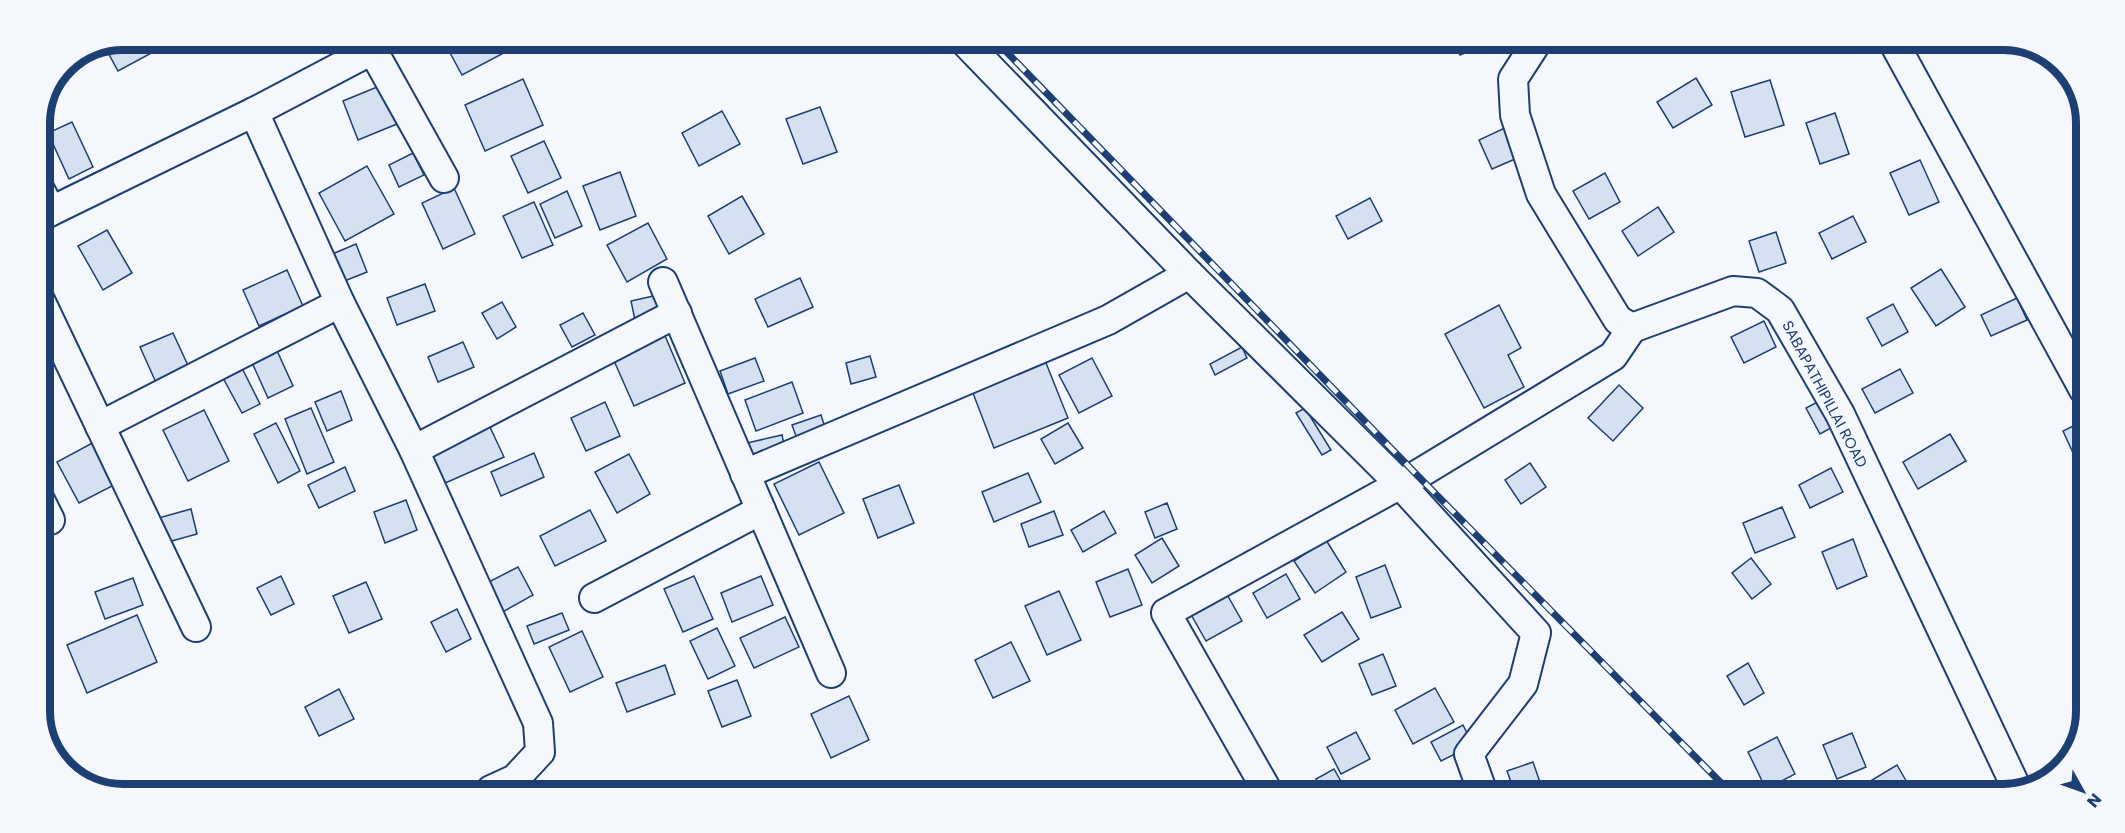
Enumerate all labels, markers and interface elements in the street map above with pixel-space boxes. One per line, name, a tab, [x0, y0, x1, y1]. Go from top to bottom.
street label: SABAPATHIPILLAI ROAD	[1777, 317, 1873, 471]
north arrow	[2053, 761, 2113, 821]
text: N	[2081, 788, 2107, 812]

